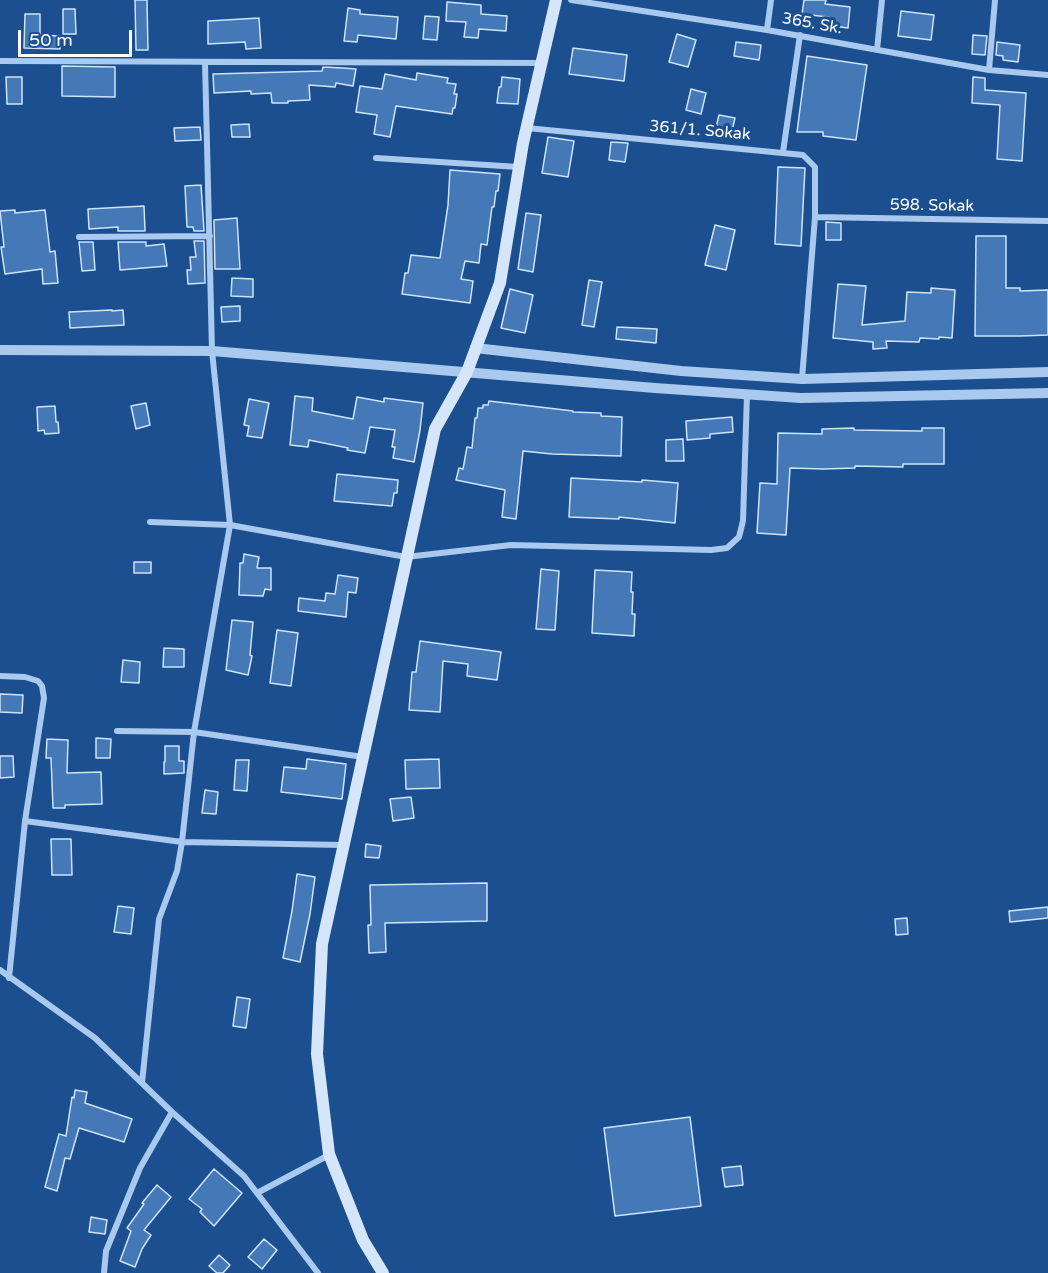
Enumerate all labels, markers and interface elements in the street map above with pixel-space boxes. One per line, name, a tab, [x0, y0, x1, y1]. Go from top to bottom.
street label: 365. Sk.	[780, 9, 844, 39]
scale bar	[21, 18, 135, 56]
text: 50 m	[29, 29, 73, 51]
street label: 361/1. Sokak	[649, 117, 751, 145]
street label: 598. Sokak	[890, 196, 974, 216]

